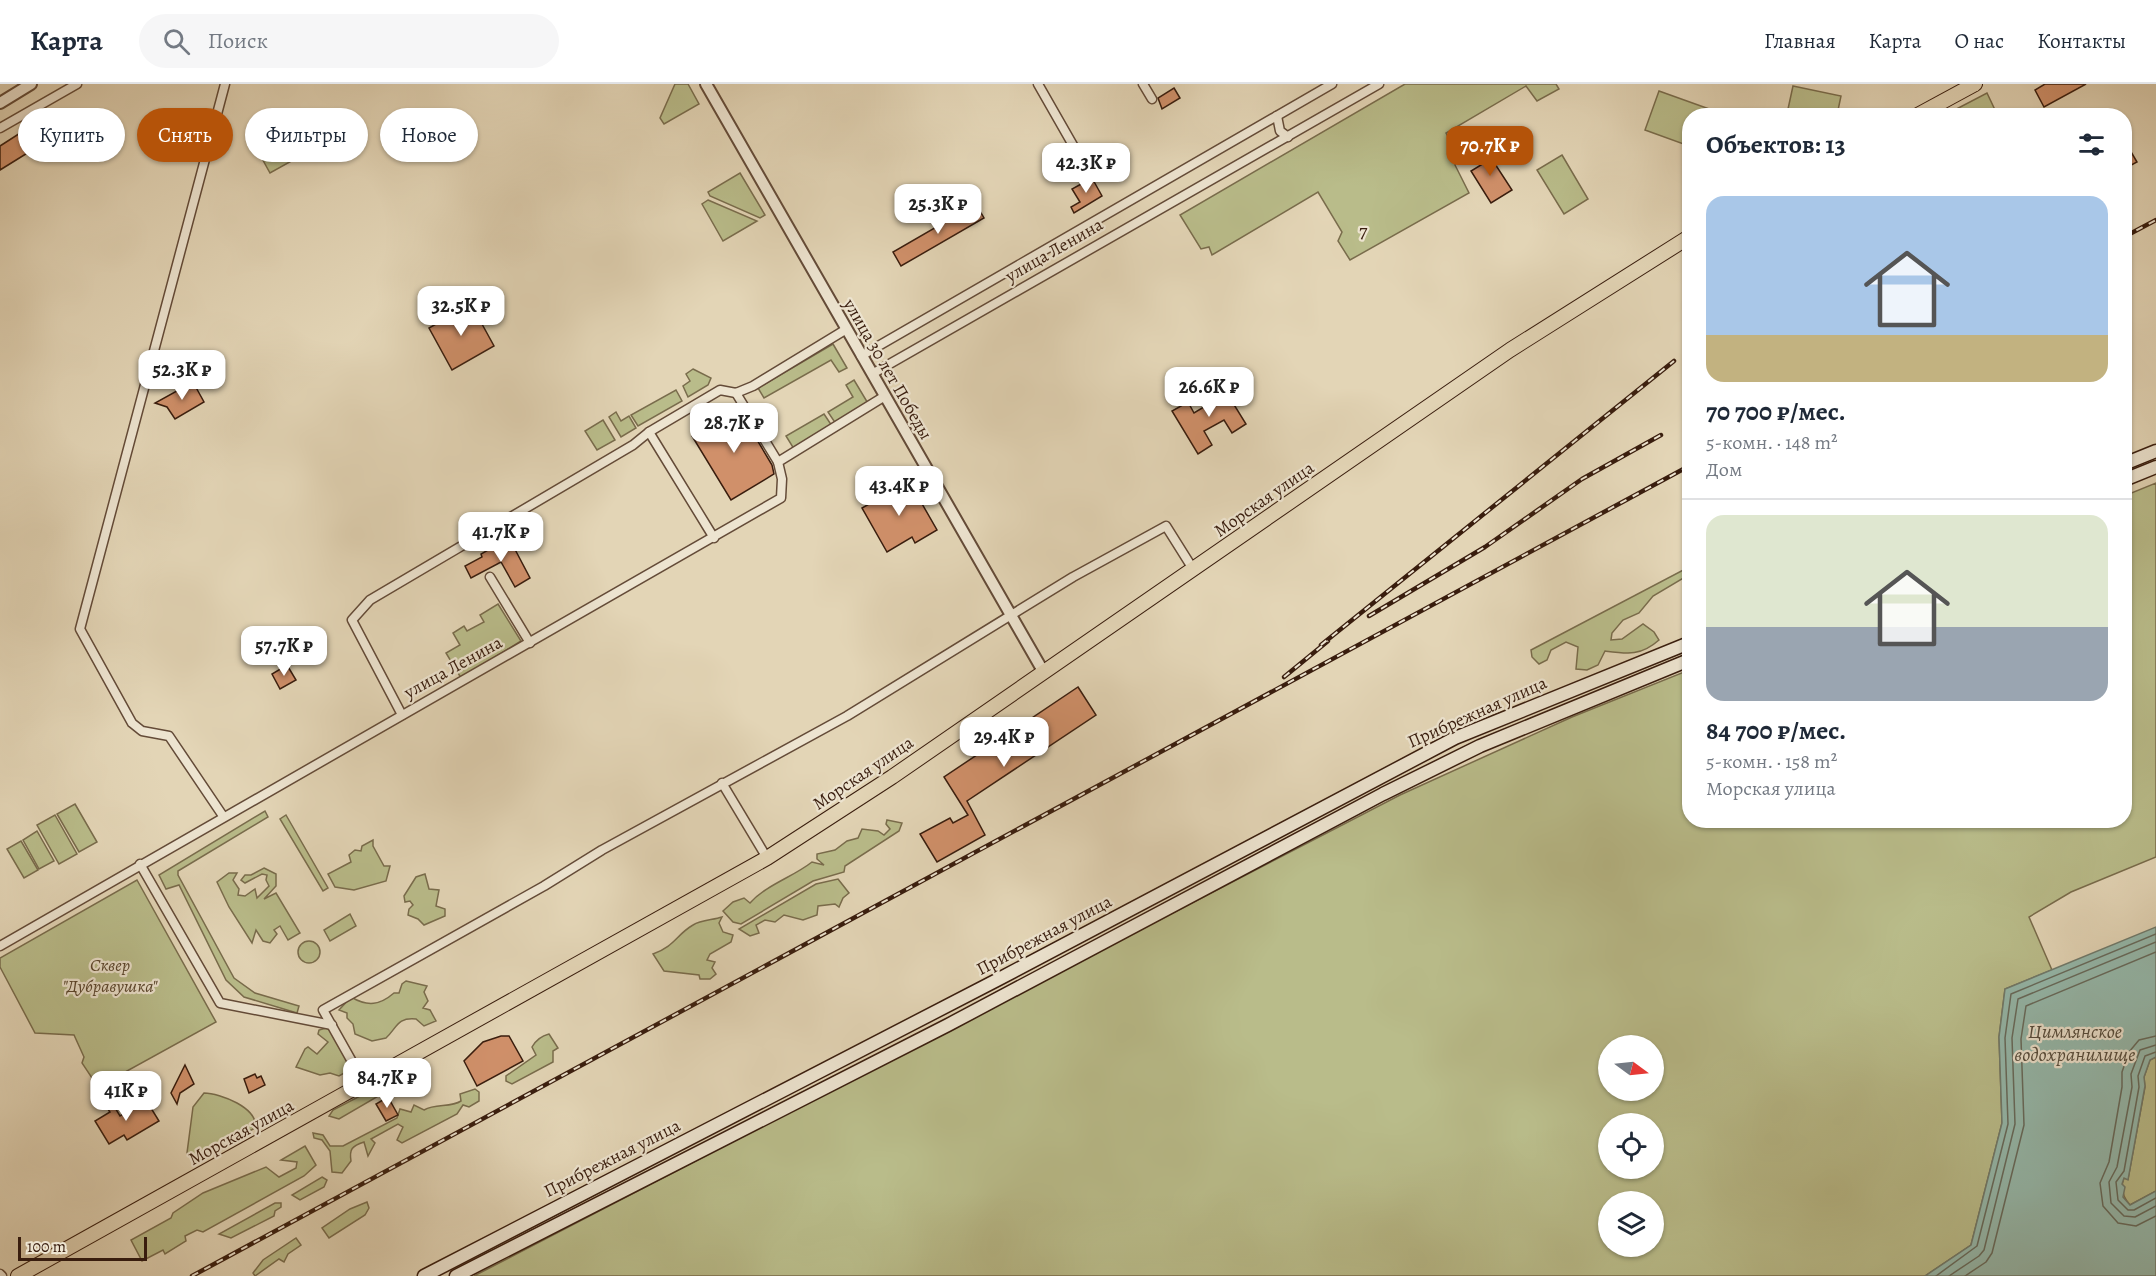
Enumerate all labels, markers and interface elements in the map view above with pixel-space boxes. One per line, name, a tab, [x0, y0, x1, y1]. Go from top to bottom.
search box	[139, 14, 559, 68]
text: Карта	[30, 22, 103, 60]
icon: search	[160, 25, 193, 58]
text: Поиск	[208, 26, 268, 56]
text: Главная	[1764, 27, 1836, 55]
text: Карта	[1869, 27, 1921, 55]
text: О нас	[1954, 27, 2004, 55]
text: Контакты	[2037, 27, 2126, 55]
chip: Купить	[18, 108, 125, 162]
chip: Снять	[137, 108, 233, 162]
chip: Фильтры	[245, 108, 368, 162]
chip: Новое	[380, 108, 478, 162]
pin: 70.7K ₽	[1435, 126, 1545, 177]
text: Объектов: 13	[1706, 127, 1846, 162]
icon: filters	[2075, 128, 2108, 161]
text: 70.7K ₽	[1460, 132, 1520, 159]
pin: 42.3K ₽	[1031, 143, 1141, 194]
text: 42.3K ₽	[1056, 149, 1116, 176]
pin: 25.3K ₽	[883, 184, 993, 235]
text: 25.3K ₽	[908, 190, 968, 217]
street label: улица Ленина	[1000, 212, 1108, 288]
district label: 7	[1359, 217, 1369, 244]
icon: home	[1853, 235, 1961, 343]
pin: 32.5K ₽	[406, 286, 516, 337]
text: 32.5K ₽	[431, 292, 491, 319]
street label: улица 30 лет Победы	[837, 293, 938, 444]
pin: 52.3K ₽	[127, 350, 237, 401]
text: 52.3K ₽	[152, 356, 212, 383]
pin: 26.6K ₽	[1154, 367, 1264, 418]
text: 26.6K ₽	[1179, 373, 1239, 400]
text: 70 700 ₽/мес.	[1706, 394, 1846, 429]
pin: 28.7K ₽	[679, 403, 789, 454]
text: 28.7K ₽	[704, 409, 764, 436]
text: 5-комн. · 148 m²	[1706, 429, 1838, 456]
street label: Морская улица	[1209, 455, 1319, 542]
text: Дом	[1706, 456, 1742, 483]
pin: 43.4K ₽	[844, 466, 954, 517]
text: 43.4K ₽	[869, 472, 929, 499]
pin: 41.7K ₽	[446, 512, 556, 563]
text: 41.7K ₽	[472, 518, 530, 545]
icon: home	[1853, 554, 1961, 662]
pin: 57.7K ₽	[229, 626, 339, 677]
street label: улица Ленина	[399, 630, 507, 704]
text: 57.7K ₽	[255, 632, 313, 659]
street label: Прибрежная улица	[1404, 670, 1551, 753]
text: 84 700 ₽/мес.	[1706, 713, 1846, 748]
pin: 29.4K ₽	[949, 717, 1059, 768]
text: 29.4K ₽	[974, 723, 1034, 750]
street label: Морская улица	[808, 730, 919, 816]
text: 5-комн. · 158 m²	[1706, 748, 1837, 775]
text: Морская улица	[1706, 775, 1836, 802]
street label: Прибрежная улица	[972, 889, 1117, 981]
park label: Сквер "Дубравушка"	[62, 953, 158, 998]
water label: Цимлянское водохранилище	[2015, 1018, 2135, 1068]
north arrow	[1598, 1035, 1664, 1101]
map controls	[1598, 1035, 1664, 1257]
pin: 84.7K ₽	[332, 1058, 442, 1109]
text: 84.7K ₽	[357, 1064, 417, 1091]
pin: 41K ₽	[84, 1071, 168, 1122]
text: 41K ₽	[104, 1077, 148, 1104]
street label: Морская улица	[184, 1093, 298, 1171]
street label: Прибрежная улица	[540, 1113, 685, 1203]
button: locate	[1598, 1113, 1664, 1179]
button: layers	[1598, 1191, 1664, 1257]
scale bar	[18, 1234, 147, 1262]
text: 100 m	[27, 1236, 66, 1258]

